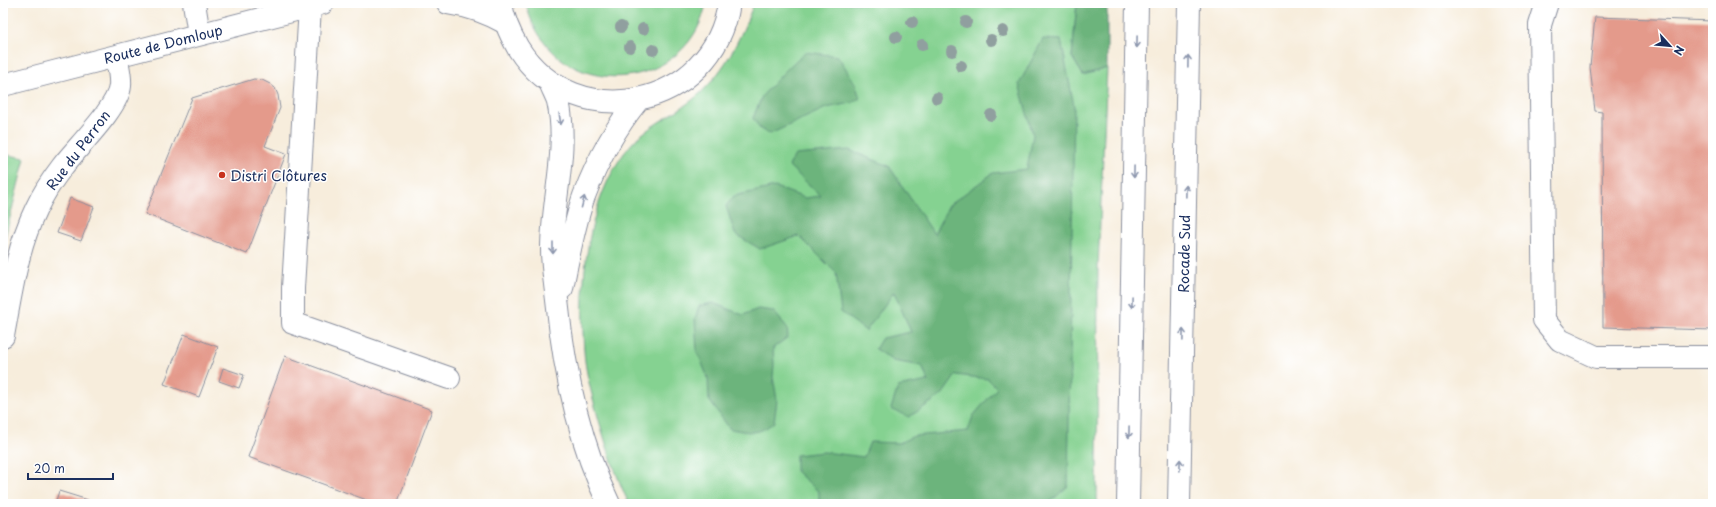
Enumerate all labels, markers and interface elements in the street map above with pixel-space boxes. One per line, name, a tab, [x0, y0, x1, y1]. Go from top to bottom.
street label: Route de Domloup	[101, 19, 225, 69]
north arrow	[1650, 26, 1690, 66]
one-way arrow	[1133, 35, 1140, 48]
text: N	[1670, 43, 1689, 59]
one-way arrow	[1184, 55, 1192, 68]
street label: Rue du Perron	[41, 106, 115, 194]
one-way arrow	[556, 112, 564, 125]
place label: Distri Clôtures	[230, 165, 327, 186]
one-way arrow	[1130, 165, 1138, 178]
marker: Distri Clôtures	[217, 170, 227, 180]
one-way arrow	[1182, 185, 1190, 198]
one-way arrow	[579, 196, 587, 209]
street label: Rocade Sud	[1173, 215, 1195, 293]
one-way arrow	[549, 242, 557, 255]
one-way arrow	[1128, 295, 1135, 308]
one-way arrow	[1179, 329, 1186, 342]
one-way arrow	[1125, 425, 1133, 438]
scale bar	[28, 455, 113, 481]
text: 20 m	[34, 459, 65, 477]
one-way arrow	[1176, 459, 1183, 472]

